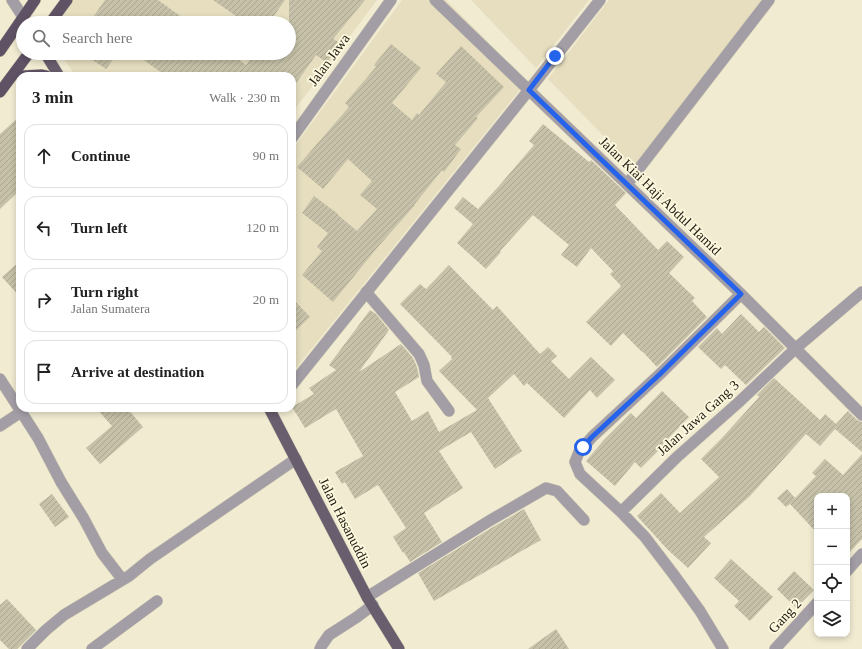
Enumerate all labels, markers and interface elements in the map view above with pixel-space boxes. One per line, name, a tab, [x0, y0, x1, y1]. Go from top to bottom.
search box	[16, 16, 296, 60]
icon: search	[30, 27, 52, 49]
text: Search here	[62, 30, 132, 46]
street label: Jalan Jawa	[305, 31, 353, 89]
route end	[546, 47, 564, 65]
text: 3 min	[32, 88, 73, 107]
text: Walk · 230 m	[209, 90, 280, 105]
street label: Jalan Kiai Haji Abdul Hamid	[596, 134, 724, 258]
icon: ahead	[33, 145, 55, 167]
text: Continue	[71, 148, 130, 164]
text: 90 m	[253, 148, 279, 163]
icon: left	[33, 217, 55, 239]
text: Turn left	[71, 220, 128, 236]
text: 120 m	[246, 220, 279, 235]
text: Turn right	[71, 284, 138, 300]
icon: right	[33, 289, 55, 311]
text: 20 m	[253, 292, 279, 307]
text: Jalan Sumatera	[71, 301, 150, 316]
icon: arrive	[33, 361, 55, 383]
text: Arrive at destination	[71, 364, 204, 380]
street label: Jalan Jawa Gang 3	[654, 377, 742, 459]
route start	[574, 438, 592, 456]
street label: Jalan Hasanuddin	[316, 475, 374, 571]
map controls	[814, 493, 850, 637]
button: +	[814, 493, 850, 529]
button: −	[814, 529, 850, 565]
button: locate	[814, 565, 850, 601]
street label: Gang 2	[766, 596, 804, 636]
button: layers	[814, 601, 850, 637]

